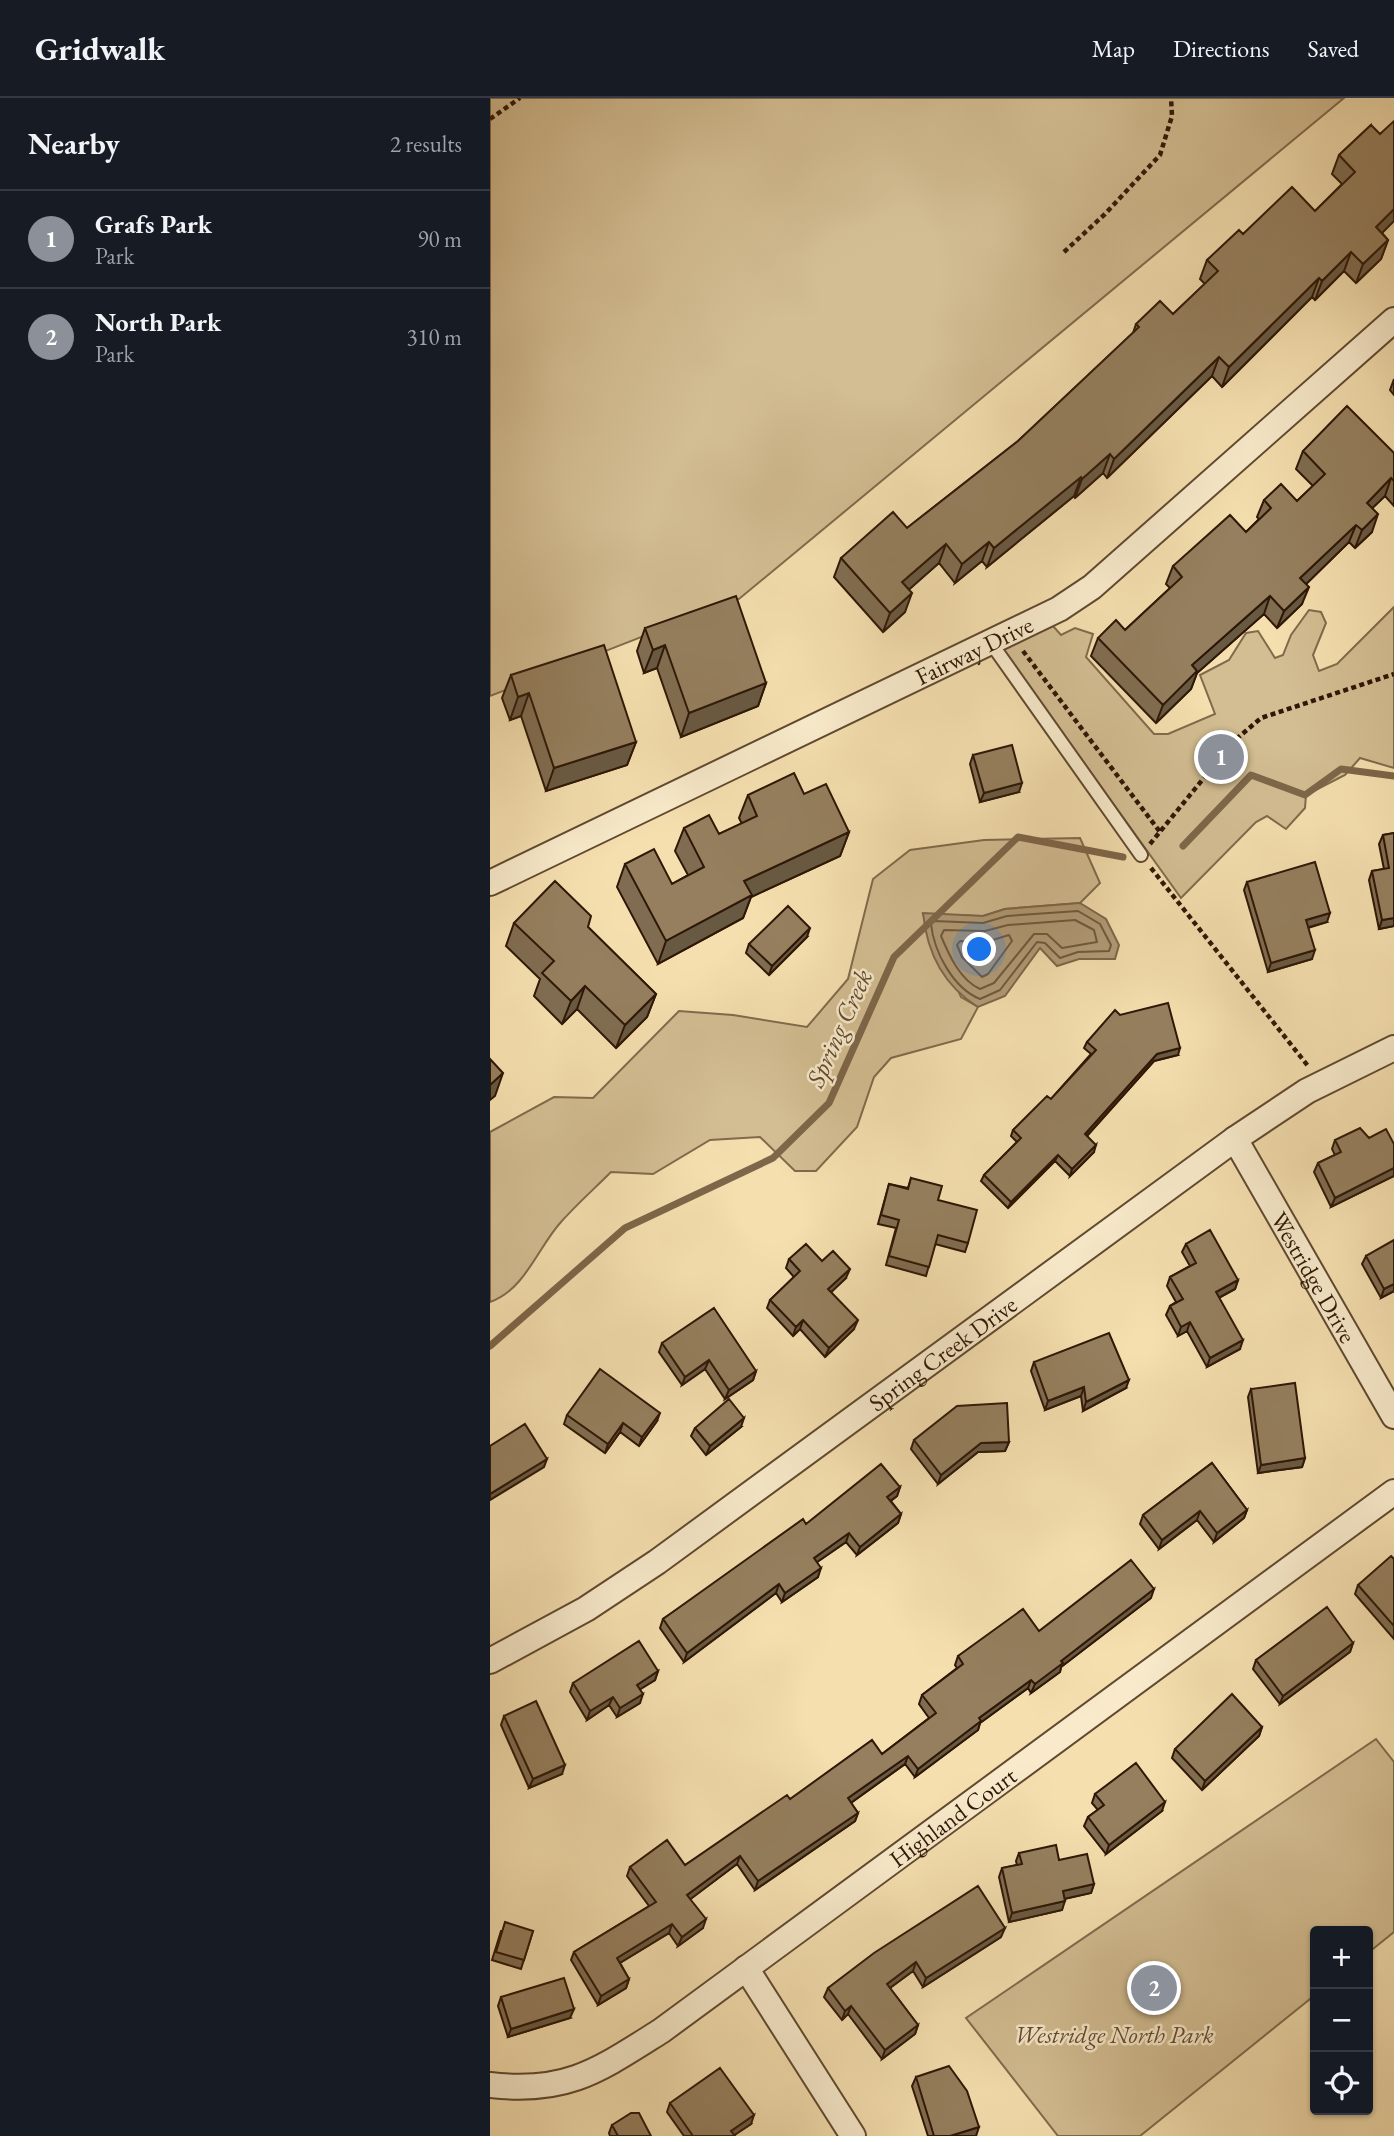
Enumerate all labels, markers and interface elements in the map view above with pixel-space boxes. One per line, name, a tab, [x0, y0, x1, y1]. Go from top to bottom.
text: Gridwalk	[35, 27, 165, 70]
text: Map	[1092, 33, 1135, 64]
text: Directions	[1173, 33, 1270, 64]
text: Saved	[1308, 33, 1359, 64]
text: Nearby	[28, 124, 120, 163]
text: 2 results	[390, 129, 462, 159]
text: Grafs Park	[95, 207, 212, 241]
text: 1	[45, 224, 57, 254]
text: 90 m	[417, 224, 462, 254]
text: Park	[95, 241, 134, 271]
text: North Park	[95, 305, 221, 339]
text: 2	[45, 322, 57, 352]
text: 310 m	[406, 322, 462, 352]
text: Park	[95, 339, 134, 369]
street label: Fairway Drive	[910, 608, 1038, 692]
pin: 1	[1198, 731, 1244, 783]
your location	[962, 932, 996, 966]
water label: Spring Creek	[798, 964, 880, 1093]
street label: Westridge Drive	[1264, 1206, 1364, 1348]
street label: Spring Creek Drive	[862, 1289, 1023, 1418]
street label: Highland Court	[883, 1759, 1022, 1874]
map controls	[1310, 1926, 1373, 2115]
button: +	[1310, 1926, 1373, 1989]
pin: 2	[1131, 1962, 1177, 2014]
button: −	[1310, 1989, 1373, 2052]
park label: Westridge North Park	[1014, 2019, 1214, 2050]
button: locate	[1310, 2052, 1373, 2115]

